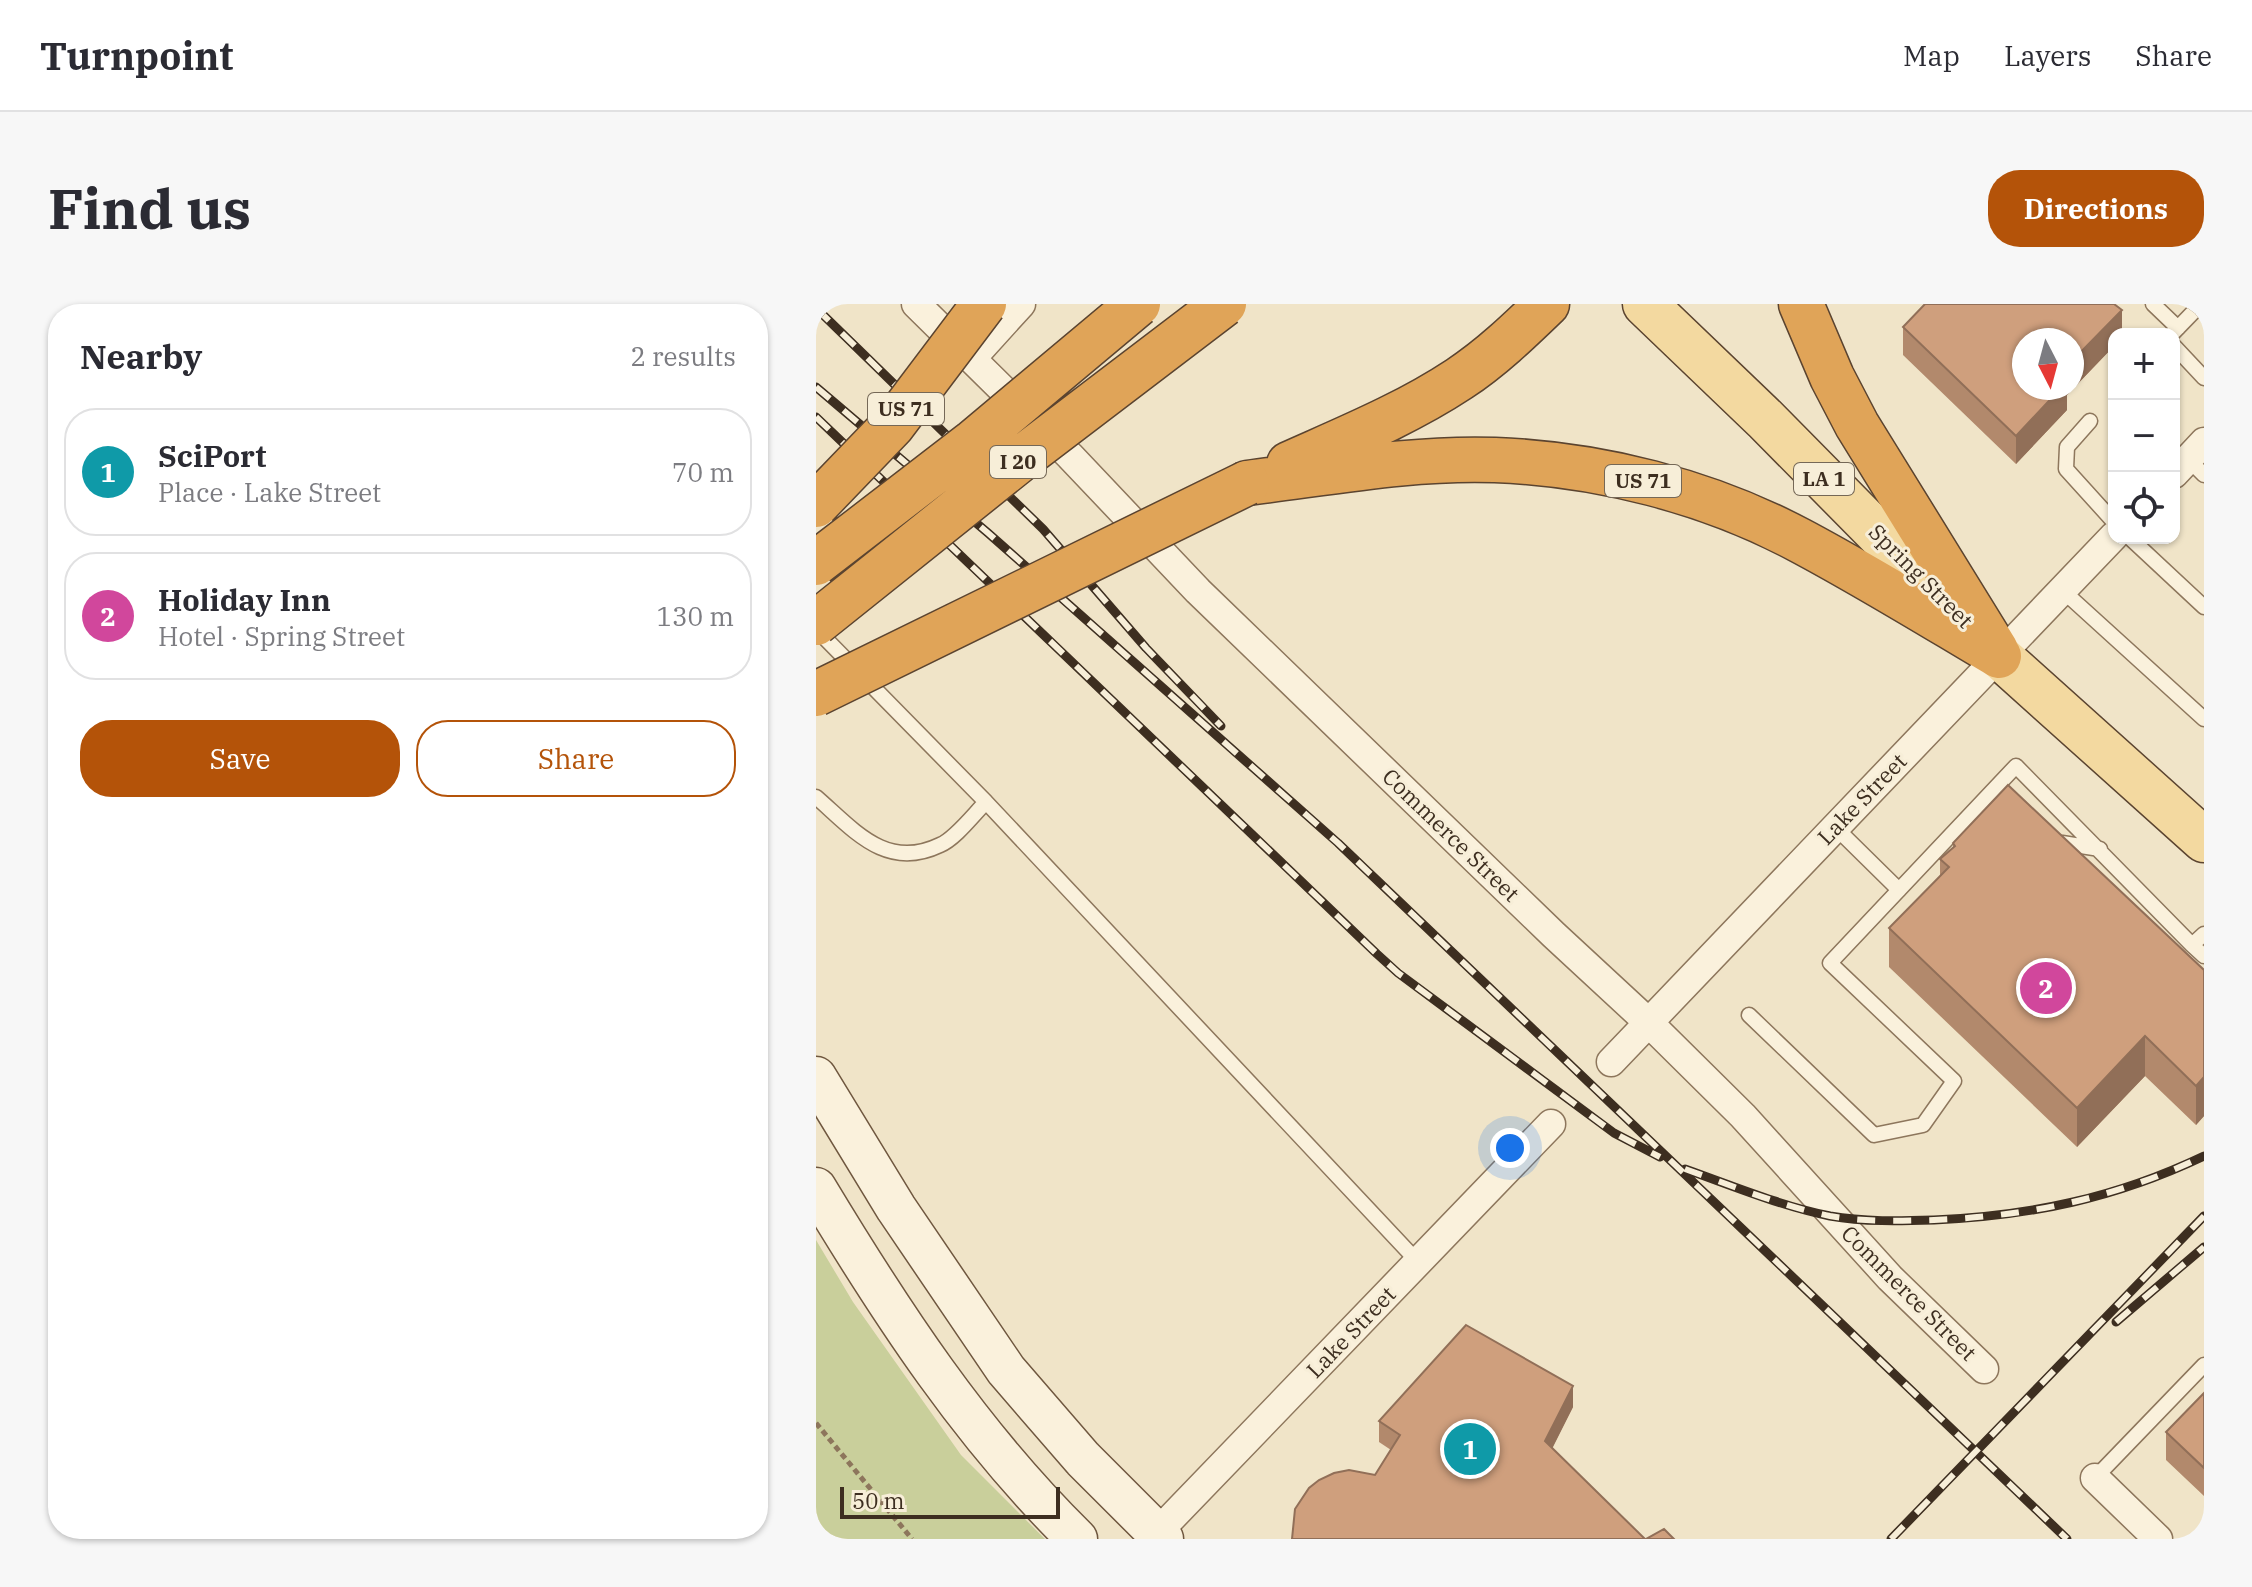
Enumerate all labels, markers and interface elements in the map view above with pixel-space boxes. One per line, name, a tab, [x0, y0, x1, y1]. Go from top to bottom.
text: Turnpoint	[40, 31, 234, 80]
text: Map	[1903, 37, 1960, 74]
text: Layers	[2004, 37, 2091, 74]
text: Share	[2135, 37, 2212, 74]
button: Directions	[1988, 170, 2204, 247]
text: Find us	[48, 172, 251, 244]
north arrow	[2012, 328, 2084, 400]
map controls	[2108, 328, 2180, 544]
button: +	[2108, 328, 2180, 400]
text: Nearby	[80, 334, 202, 378]
text: 2 results	[630, 339, 736, 373]
road number: US 71	[868, 393, 944, 425]
button: −	[2108, 400, 2180, 472]
text: SciPort	[158, 436, 267, 475]
road number: I 20	[990, 446, 1046, 478]
text: 1	[100, 455, 116, 489]
text: 70 m	[672, 455, 734, 489]
road number: LA 1	[1794, 463, 1854, 495]
road number: US 71	[1605, 465, 1681, 497]
button: locate	[2108, 472, 2180, 544]
text: Place · Lake Street	[158, 475, 381, 509]
street label: Spring Street	[1863, 517, 1980, 634]
text: Holiday Inn	[158, 580, 331, 619]
text: 2	[100, 599, 116, 633]
text: 130 m	[656, 599, 734, 633]
text: Hotel · Spring Street	[158, 619, 405, 653]
button: Save	[80, 720, 400, 797]
button: Share	[416, 720, 736, 797]
street label: Lake Street	[1811, 747, 1913, 851]
street label: Commerce Street	[1377, 762, 1526, 908]
pin: 2	[2020, 958, 2072, 1018]
your location	[1490, 1128, 1530, 1168]
street label: Commerce Street	[1836, 1219, 1983, 1367]
street label: Lake Street	[1300, 1280, 1402, 1384]
pin: 1	[1444, 1419, 1496, 1479]
scale bar	[840, 1483, 1060, 1519]
text: 50 m	[852, 1486, 904, 1515]

